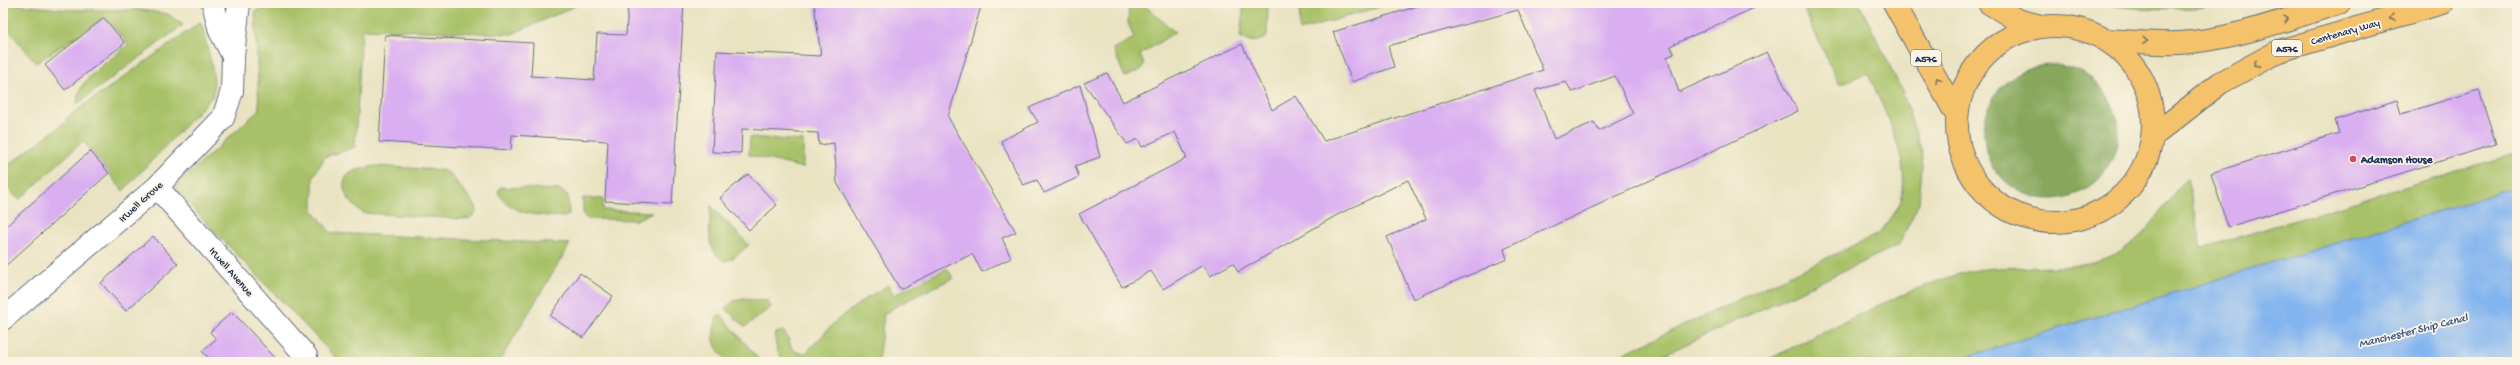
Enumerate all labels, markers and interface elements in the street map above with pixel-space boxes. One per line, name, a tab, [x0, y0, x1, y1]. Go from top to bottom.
one-way arrow	[2388, 13, 2395, 22]
one-way arrow	[2282, 15, 2289, 24]
street label: Centenary Way	[2310, 17, 2382, 48]
one-way arrow	[2142, 37, 2148, 46]
road number: A576	[2272, 40, 2302, 56]
road number: A576	[1911, 50, 1941, 66]
one-way arrow	[2253, 59, 2260, 66]
one-way arrow	[1935, 77, 1942, 84]
marker: Adamson House	[2348, 154, 2358, 164]
place label: Adamson House	[2360, 155, 2434, 167]
street label: Irwell Grove	[117, 179, 166, 225]
street label: Irwell Avenue	[206, 245, 255, 300]
water label: Manchester Ship Canal	[2358, 311, 2471, 352]

